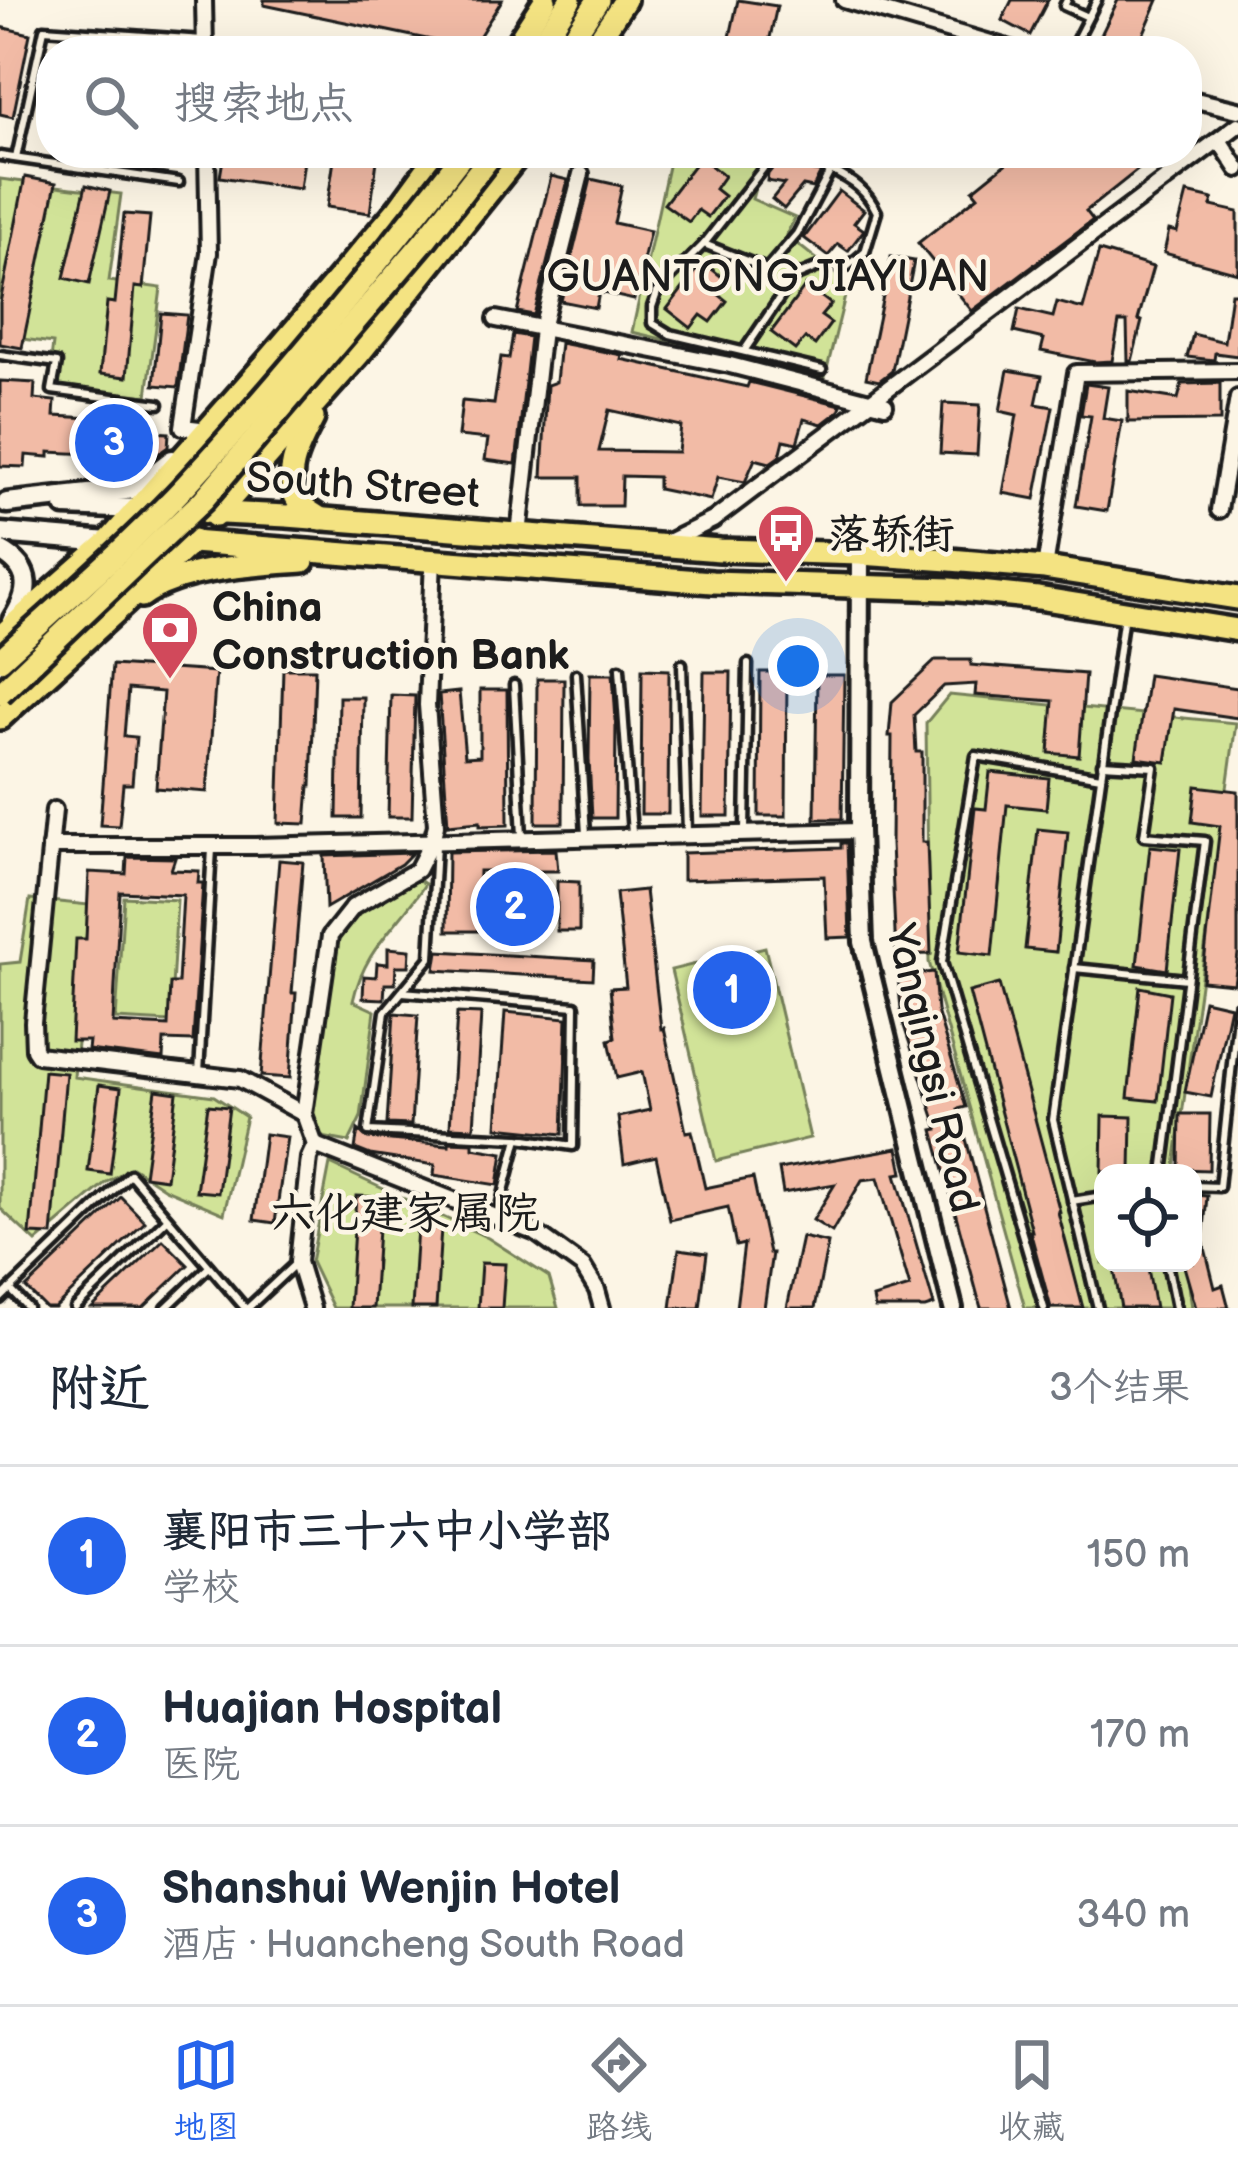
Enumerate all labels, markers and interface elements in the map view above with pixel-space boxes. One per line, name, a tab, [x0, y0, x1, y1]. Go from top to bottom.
search box	[36, 36, 1202, 168]
icon: search	[78, 69, 144, 135]
text: 搜索地点	[174, 77, 354, 132]
district label: GUANTONG JIAYUAN	[546, 250, 990, 305]
pin: 3	[75, 398, 153, 488]
street label: South Street	[244, 453, 482, 520]
bus stop icon: 落轿街	[755, 502, 817, 584]
place label: 落轿街	[828, 510, 954, 561]
place label: China Construction Bank	[212, 583, 569, 682]
bank icon: China Construction Bank	[139, 599, 201, 681]
your location	[768, 636, 828, 696]
pin: 2	[476, 862, 554, 952]
street label: Yanqingsi Road	[873, 919, 990, 1218]
pin: 1	[693, 945, 771, 1035]
map controls	[1094, 1164, 1202, 1272]
button: locate	[1094, 1164, 1202, 1272]
district label: 六化建家属院	[270, 1187, 540, 1242]
text: 附近	[48, 1359, 150, 1420]
text: 3个结果	[1049, 1365, 1190, 1412]
text: 襄阳市三十六中小学部	[162, 1505, 612, 1560]
text: 1	[79, 1532, 95, 1579]
text: 150 m	[1087, 1532, 1190, 1579]
text: 学校	[162, 1565, 240, 1612]
text: Huajian Hospital	[162, 1682, 502, 1737]
text: 2	[75, 1712, 99, 1759]
text: 170 m	[1090, 1712, 1190, 1759]
text: 医院	[162, 1742, 240, 1789]
text: Shanshui Wenjin Hotel	[162, 1862, 620, 1917]
text: 3	[76, 1892, 98, 1939]
text: 340 m	[1077, 1892, 1190, 1939]
text: 酒店 · Huancheng South Road	[162, 1922, 685, 1969]
tab: 地图	[173, 2032, 239, 2148]
tab: 路线	[586, 2032, 652, 2148]
tab: 收藏	[999, 2032, 1065, 2148]

